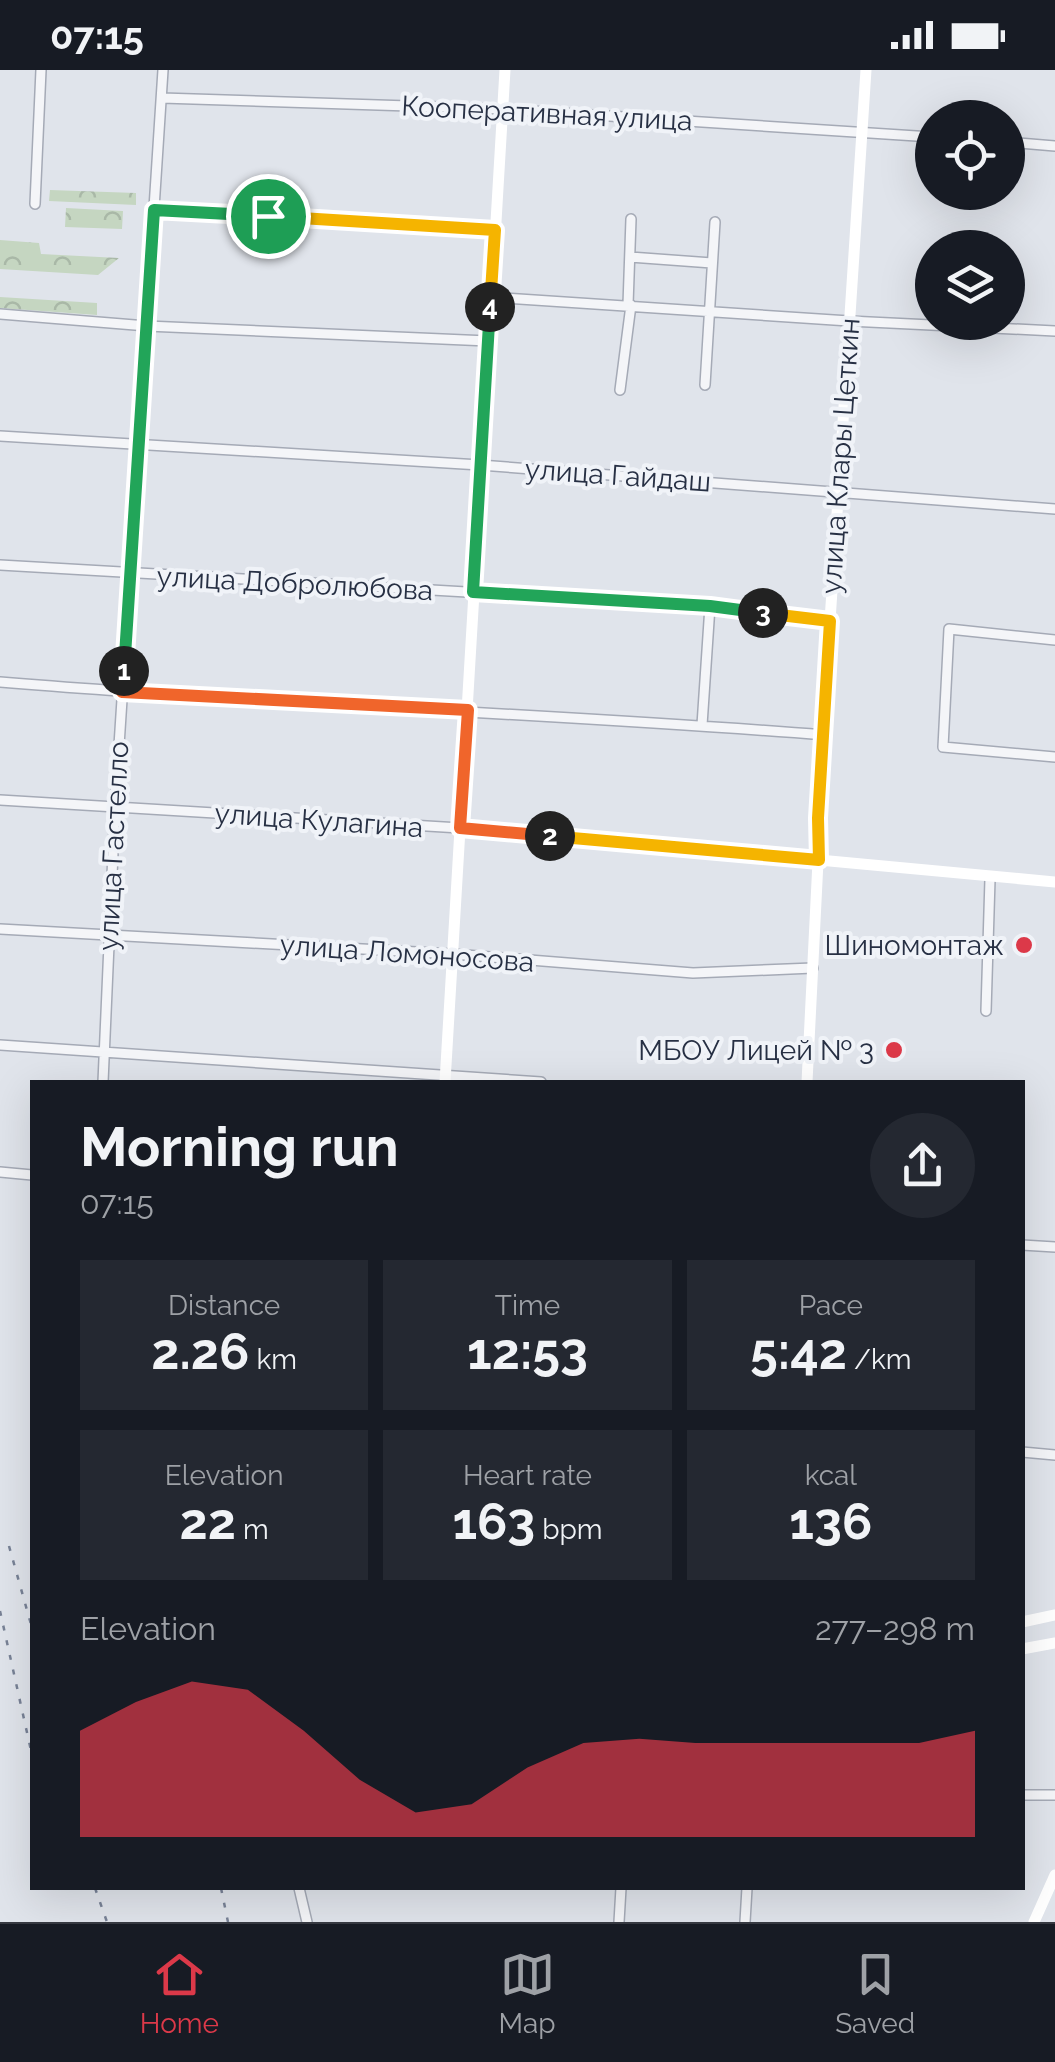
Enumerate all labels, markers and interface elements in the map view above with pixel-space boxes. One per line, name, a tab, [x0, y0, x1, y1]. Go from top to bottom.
text: 07:15	[50, 13, 144, 58]
street label: Кооперативная улица	[401, 89, 693, 138]
map controls	[915, 100, 1025, 340]
button: locate	[915, 100, 1025, 210]
pin	[226, 174, 311, 259]
icon: arrive	[241, 189, 296, 244]
button: layers	[915, 230, 1025, 340]
pin: 4	[465, 282, 515, 332]
text: 4	[482, 290, 498, 323]
street label: улица Клары Цеткин	[814, 317, 867, 595]
street label: улица Гайдаш	[524, 453, 712, 498]
street label: улица Добролюбова	[156, 560, 434, 607]
pin: 3	[738, 588, 788, 638]
text: 3	[755, 596, 771, 629]
pin: 1	[99, 646, 149, 696]
text: 1	[117, 654, 131, 687]
street label: улица Гастелло	[92, 740, 135, 952]
street label: улица Кулагина	[214, 797, 424, 844]
pin: 2	[525, 811, 575, 861]
text: 2	[542, 819, 558, 852]
street label: улица Ломоносова	[279, 928, 535, 979]
place label: Шиномонтаж	[825, 929, 1004, 962]
marker: Шиномонтаж	[1013, 934, 1035, 956]
place label: МБОУ Лицей № 3	[638, 1034, 874, 1067]
marker: МБОУ Лицей № 3	[883, 1039, 905, 1061]
button: share	[870, 1113, 975, 1218]
text: Morning run	[80, 1114, 399, 1179]
text: 07:15	[80, 1184, 154, 1221]
text: Distance	[168, 1289, 280, 1322]
text: Time	[495, 1289, 560, 1322]
text: Pace	[799, 1289, 863, 1322]
text: 2.26	[151, 1322, 249, 1381]
text: 12:53	[467, 1322, 588, 1381]
text: 5:42	[750, 1322, 847, 1381]
text: km	[249, 1343, 297, 1376]
text: /km	[847, 1343, 912, 1376]
text: Elevation	[165, 1459, 284, 1492]
text: Heart rate	[463, 1459, 592, 1492]
text: kcal	[805, 1459, 857, 1492]
text: 22	[180, 1492, 236, 1551]
text: 163	[452, 1492, 535, 1551]
text: 136	[789, 1492, 872, 1551]
text: m	[236, 1513, 269, 1546]
text: bpm	[535, 1513, 603, 1546]
text: Elevation	[80, 1610, 216, 1647]
text: 277–298 m	[815, 1610, 975, 1647]
tab: Home	[140, 1947, 219, 2040]
tab: Map	[499, 1947, 556, 2040]
tab: Saved	[835, 1947, 915, 2040]

